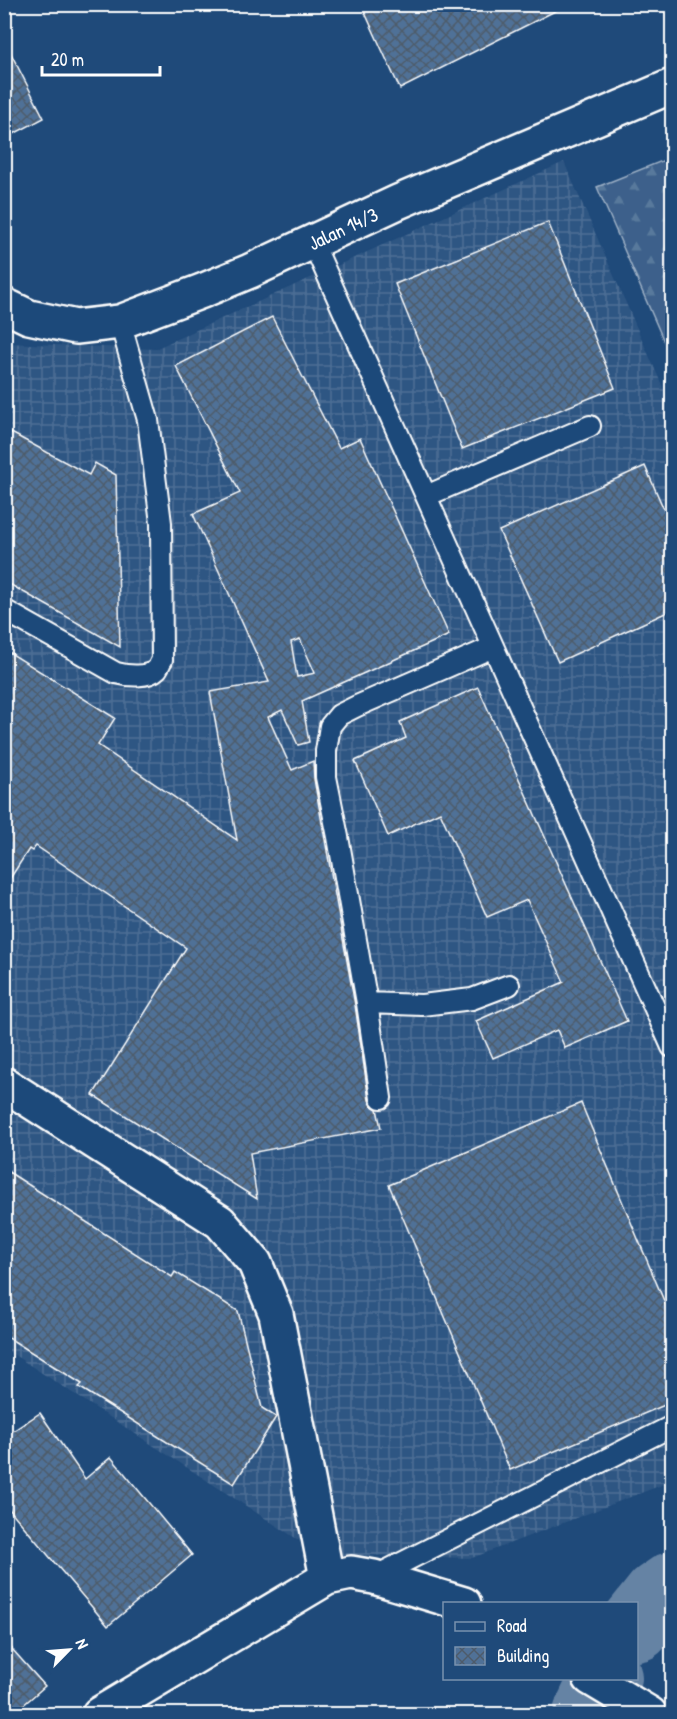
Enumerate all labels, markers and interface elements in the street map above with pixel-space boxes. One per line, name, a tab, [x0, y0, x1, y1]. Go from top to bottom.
scale bar	[42, 39, 160, 77]
text: 20 m	[51, 47, 84, 72]
street label: Jalan 14/3	[303, 200, 382, 256]
legend	[443, 1602, 638, 1680]
text: Road	[497, 1613, 527, 1638]
north arrow	[39, 1620, 99, 1680]
text: N	[71, 1635, 95, 1653]
text: Building	[497, 1643, 549, 1668]

